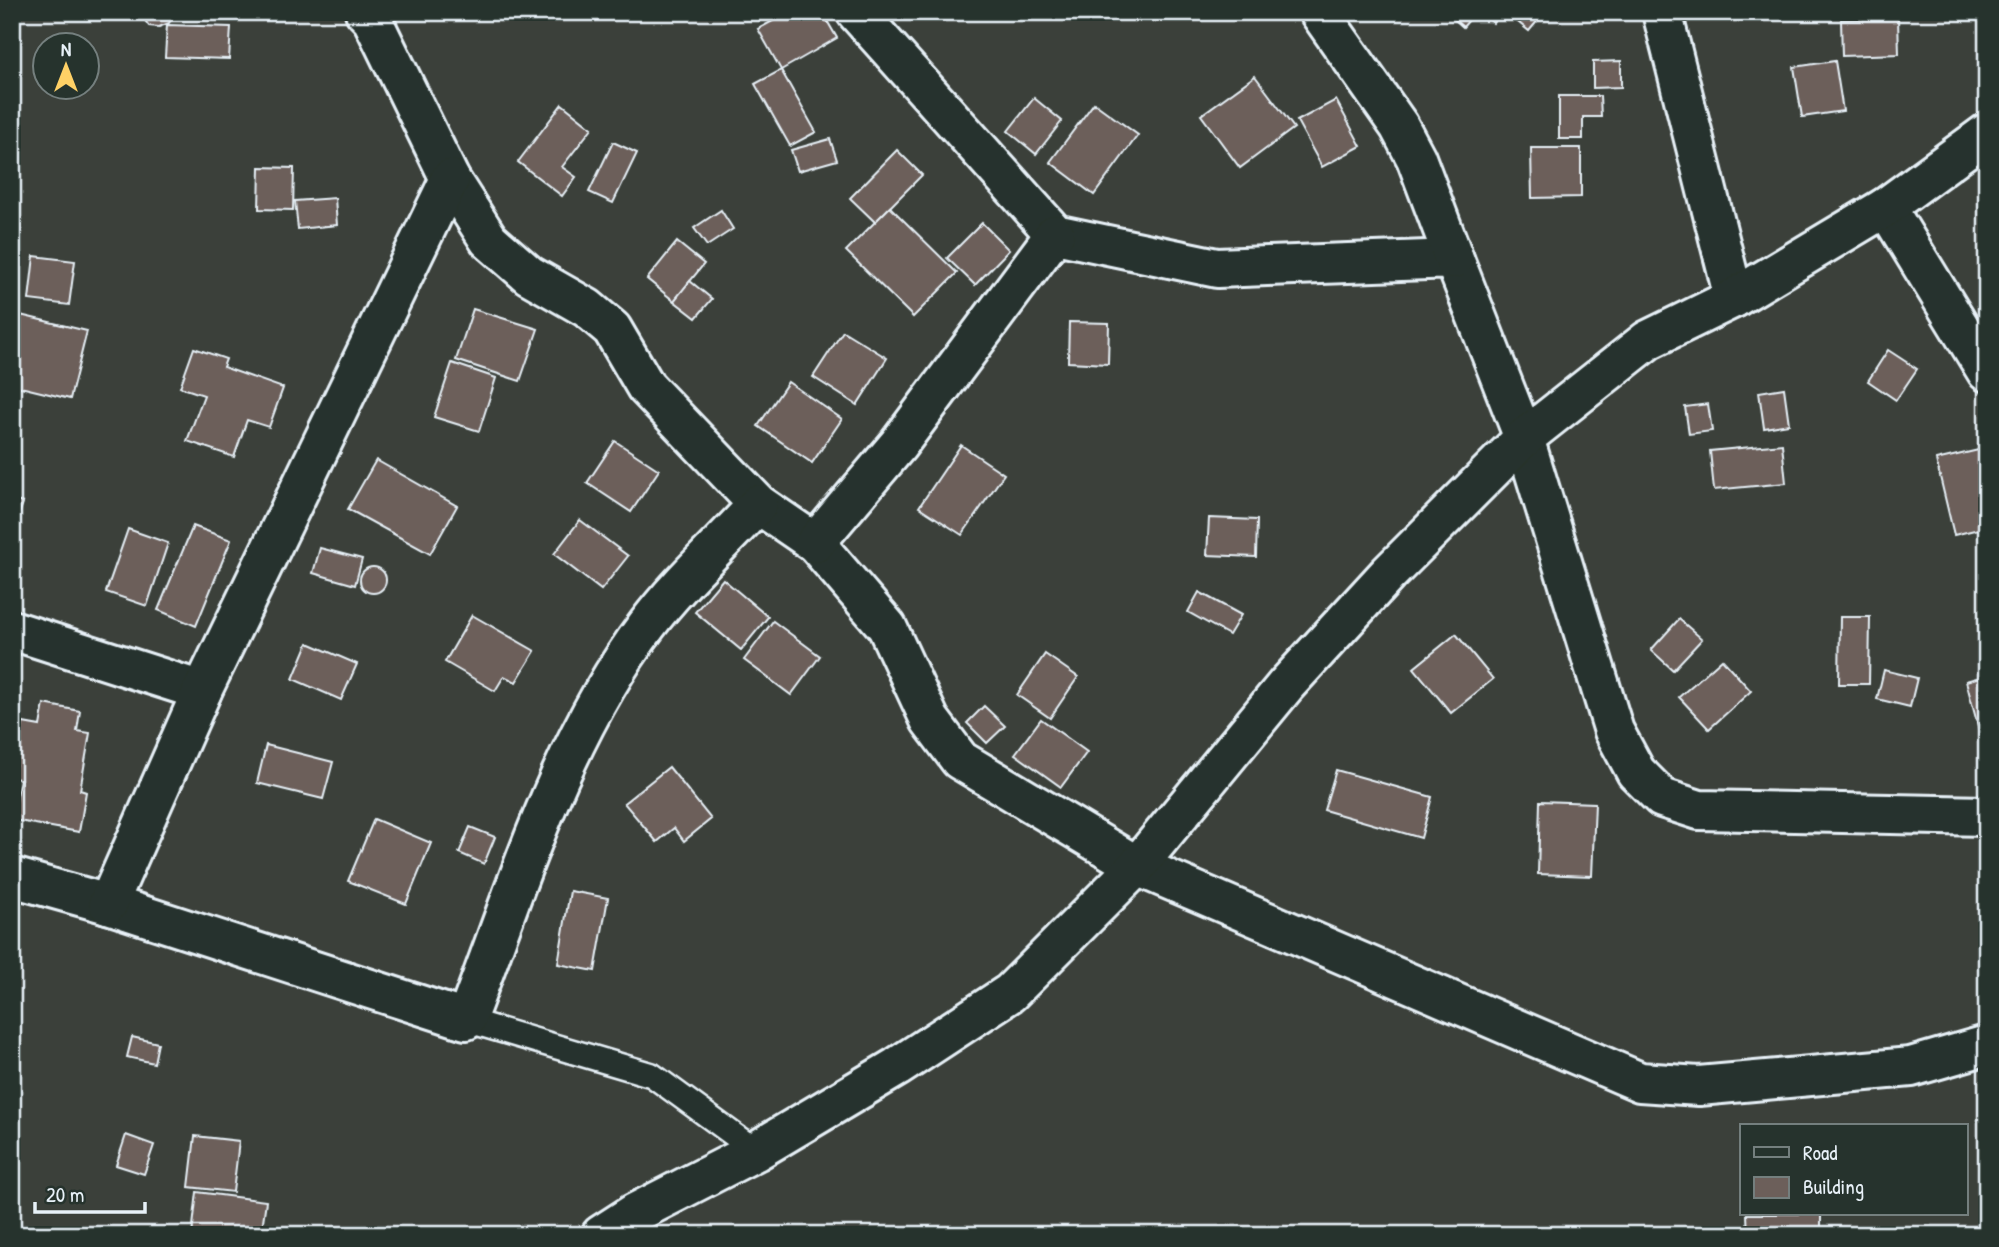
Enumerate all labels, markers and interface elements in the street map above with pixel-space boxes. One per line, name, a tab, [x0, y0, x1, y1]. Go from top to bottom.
north arrow	[32, 32, 102, 102]
text: N	[61, 36, 71, 62]
legend	[1740, 1124, 1968, 1216]
text: Road	[1803, 1138, 1837, 1167]
scale bar	[35, 1170, 145, 1214]
text: Building	[1803, 1172, 1864, 1201]
text: 20 m	[46, 1180, 84, 1209]

